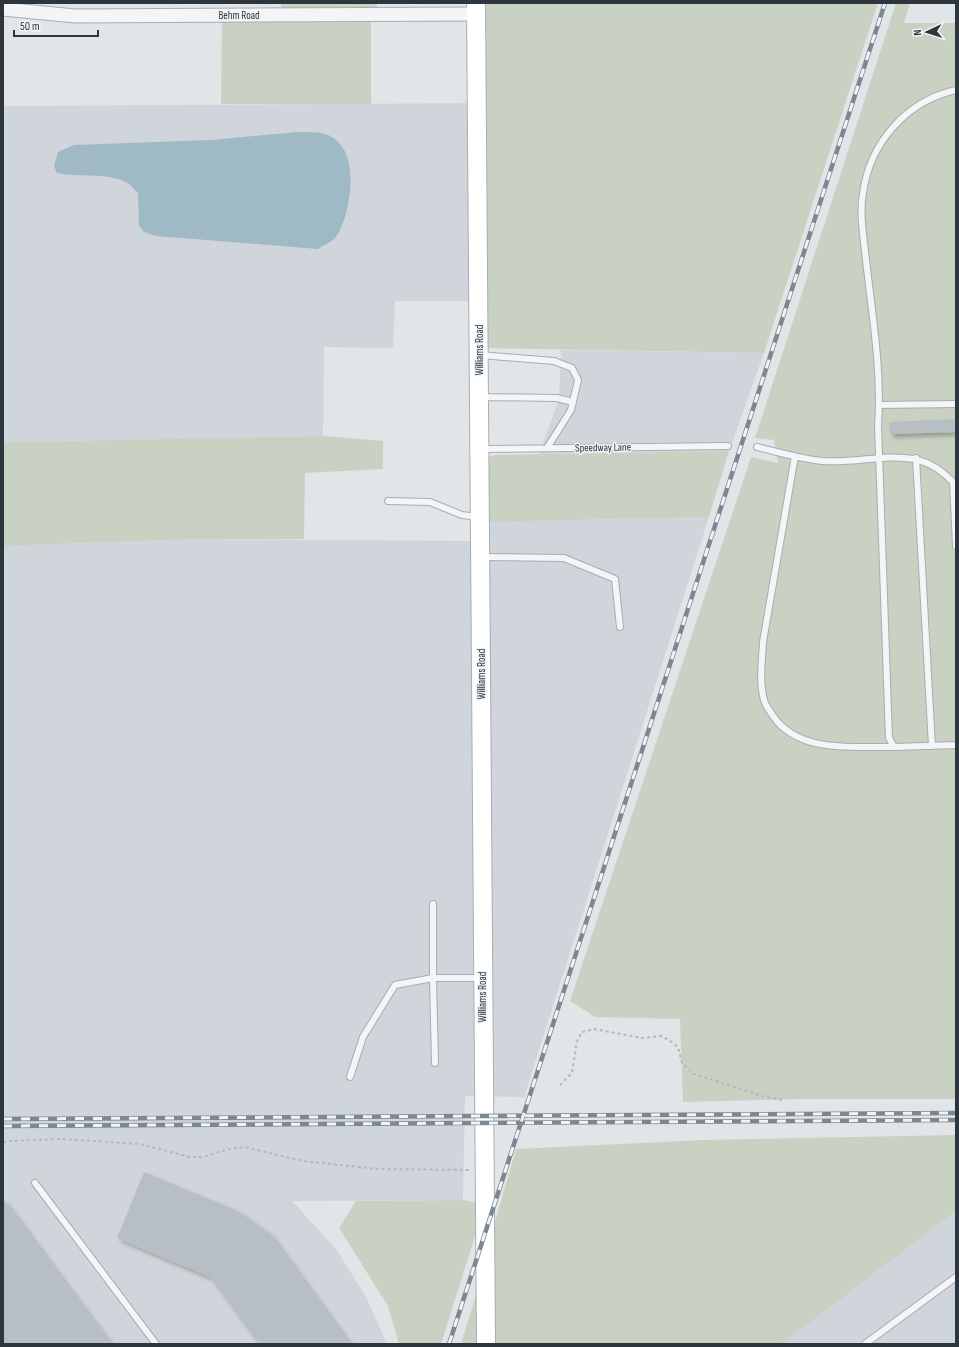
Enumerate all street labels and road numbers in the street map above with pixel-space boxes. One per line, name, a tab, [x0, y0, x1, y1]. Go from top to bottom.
street label: Behm Road	[218, 9, 260, 22]
street label: Williams Road	[473, 324, 486, 375]
street label: Speedway Lane	[575, 441, 631, 454]
street label: Williams Road	[475, 648, 488, 699]
street label: Williams Road	[476, 971, 489, 1022]

